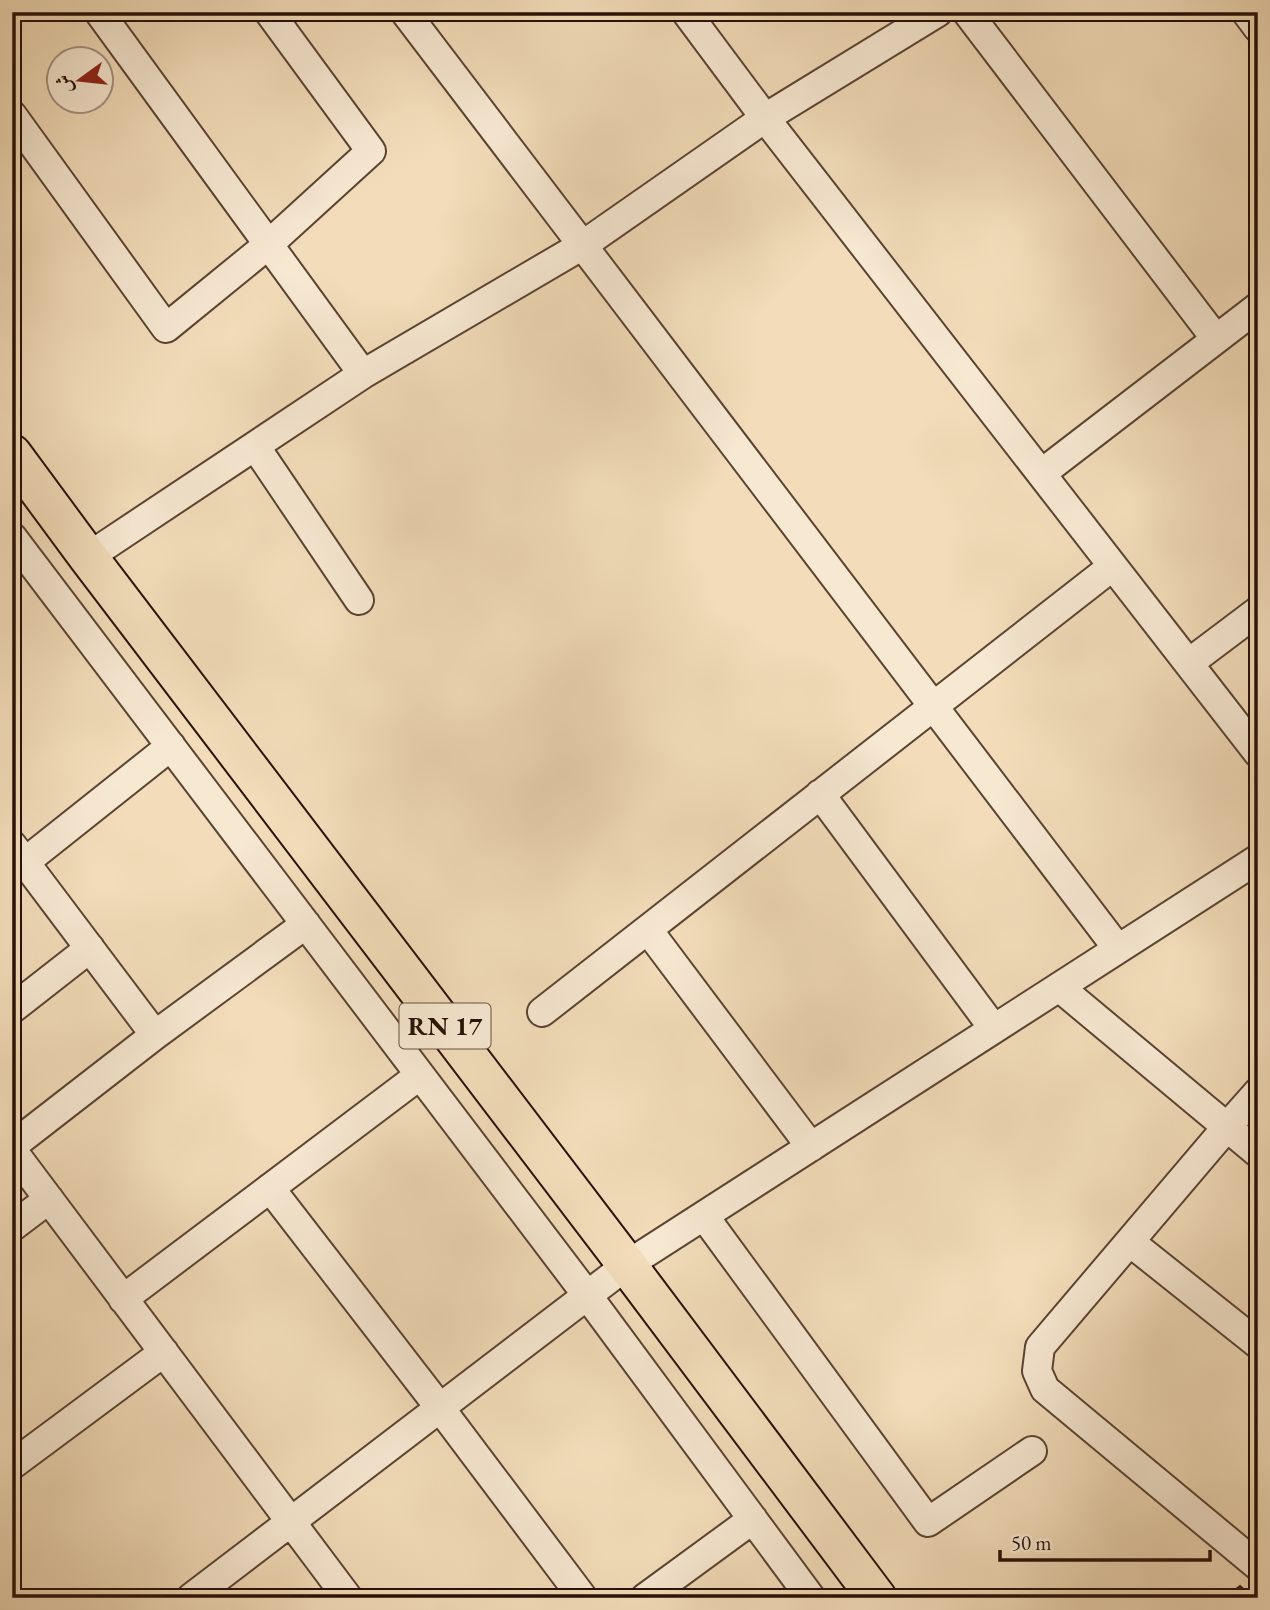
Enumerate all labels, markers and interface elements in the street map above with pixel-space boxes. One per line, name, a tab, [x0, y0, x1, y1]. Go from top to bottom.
north arrow	[46, 46, 116, 116]
text: ش	[50, 72, 79, 97]
road number: RN 17	[400, 1004, 490, 1049]
scale bar	[1000, 1519, 1210, 1563]
text: 50 m	[1011, 1529, 1052, 1556]

